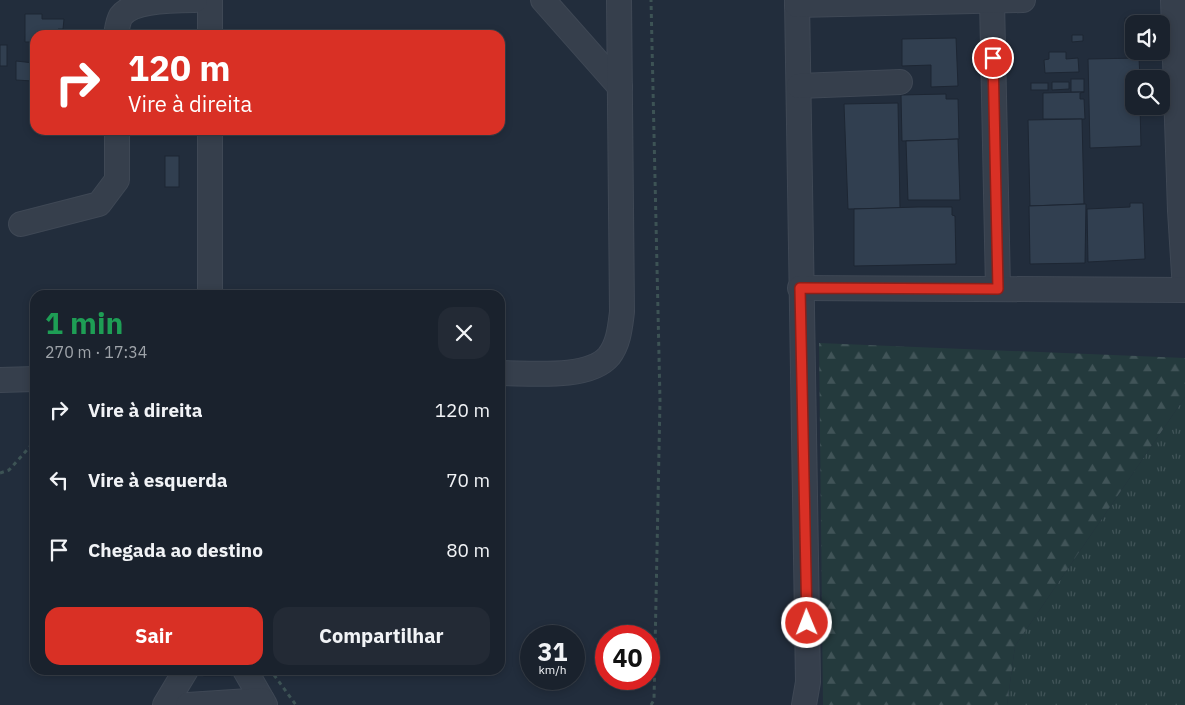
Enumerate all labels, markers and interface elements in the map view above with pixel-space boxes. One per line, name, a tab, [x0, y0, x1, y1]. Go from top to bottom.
map controls	[1125, 15, 1170, 115]
button: sound	[1125, 15, 1170, 60]
pin	[972, 37, 1014, 79]
icon: arrive	[979, 44, 1007, 72]
text: 120 m	[128, 45, 231, 91]
icon: right	[45, 50, 110, 115]
button: search	[1125, 70, 1170, 115]
text: Vire à direita	[128, 89, 252, 118]
text: 1 min	[45, 303, 123, 342]
button: close	[438, 307, 490, 359]
text: 270 m · 17:34	[45, 342, 147, 362]
icon: right	[45, 396, 73, 424]
text: Vire à direita	[88, 398, 203, 422]
text: 120 m	[435, 398, 490, 422]
icon: left	[45, 466, 73, 494]
text: Vire à esquerda	[88, 468, 228, 492]
text: 70 m	[446, 468, 490, 492]
icon: arrive	[45, 536, 73, 564]
text: Chegada ao destino	[88, 538, 263, 562]
text: 80 m	[446, 538, 490, 562]
position arrow	[780, 596, 832, 648]
button: Sair	[45, 607, 263, 665]
button: Compartilhar	[273, 607, 490, 665]
speed limit sign: 40	[595, 625, 660, 690]
text: 31	[537, 635, 568, 668]
text: km/h	[538, 662, 567, 677]

